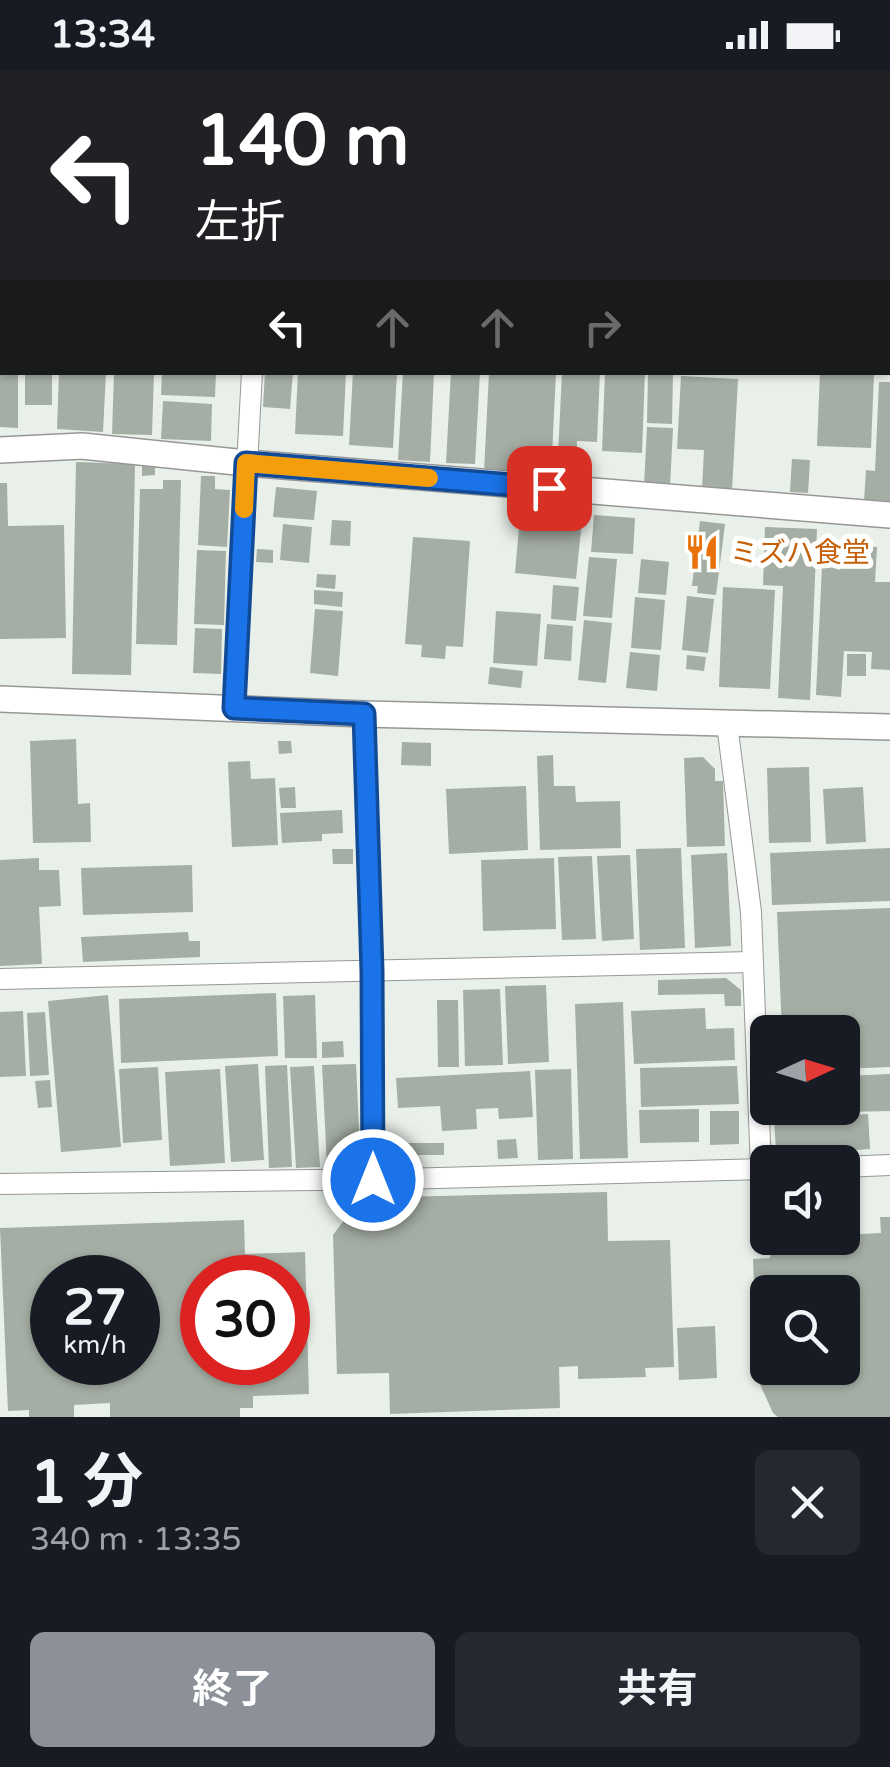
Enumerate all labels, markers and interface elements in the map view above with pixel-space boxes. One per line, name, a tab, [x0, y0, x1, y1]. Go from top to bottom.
text: 13:34	[50, 12, 155, 58]
text: 140 m	[195, 100, 409, 184]
icon: left	[30, 110, 160, 240]
text: 左折	[195, 196, 285, 250]
icon: left	[260, 300, 315, 355]
icon: ahead	[365, 300, 420, 355]
icon: ahead	[470, 300, 525, 355]
icon: right	[575, 300, 630, 355]
pin	[507, 446, 592, 531]
icon: arrive	[522, 461, 577, 516]
restaurant icon: ミズハ食堂	[683, 533, 721, 571]
place label: ミズハ食堂	[730, 536, 870, 570]
north arrow	[750, 1015, 860, 1125]
map controls	[750, 1015, 860, 1385]
position arrow	[321, 1128, 425, 1232]
button: sound	[750, 1145, 860, 1255]
speed limit sign: 30	[180, 1255, 310, 1385]
button: search	[750, 1275, 860, 1385]
text: 27	[64, 1278, 126, 1338]
text: km/h	[64, 1330, 126, 1360]
text: 1 分	[30, 1447, 143, 1519]
button: close	[755, 1450, 860, 1555]
text: 340 m · 13:35	[30, 1521, 242, 1559]
button: 終了	[30, 1632, 435, 1747]
button: 共有	[455, 1632, 860, 1747]

